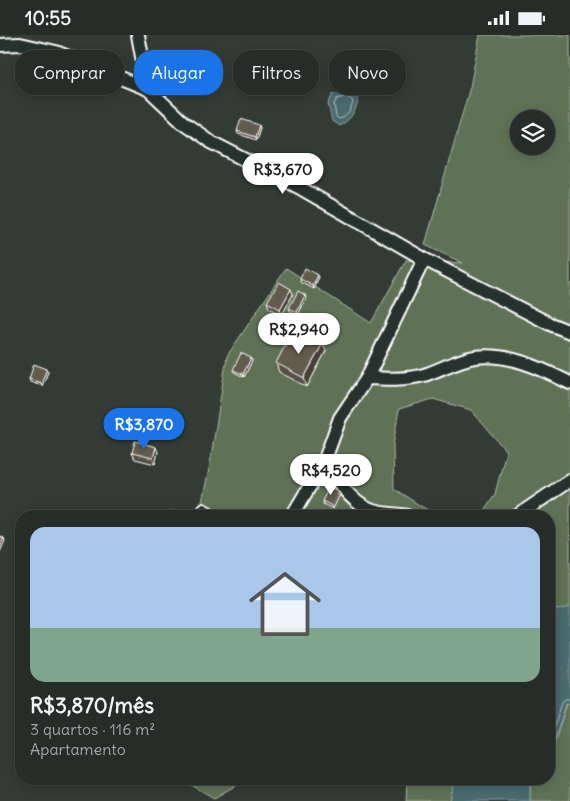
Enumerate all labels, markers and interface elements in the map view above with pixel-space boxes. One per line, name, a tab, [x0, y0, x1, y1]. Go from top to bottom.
text: 10:55	[25, 6, 71, 30]
chip: Comprar	[15, 50, 124, 95]
chip: Alugar	[134, 50, 223, 95]
chip: Filtros	[233, 50, 319, 95]
chip: Novo	[329, 50, 406, 95]
map controls	[510, 110, 555, 155]
button: layers	[510, 110, 555, 155]
pin: R$3,670	[237, 153, 329, 195]
text: R$3,670	[253, 159, 313, 179]
pin: R$2,940	[253, 313, 345, 355]
text: R$2,940	[269, 319, 329, 339]
pin: R$3,870	[98, 407, 190, 450]
text: R$3,870	[114, 414, 174, 434]
pin: R$4,520	[285, 453, 377, 496]
text: R$4,520	[301, 460, 361, 480]
icon: home	[240, 559, 330, 649]
text: R$3,870/mês	[30, 692, 154, 719]
text: 3 quartos · 116 m²	[30, 719, 155, 739]
text: Apartamento	[30, 739, 126, 759]

